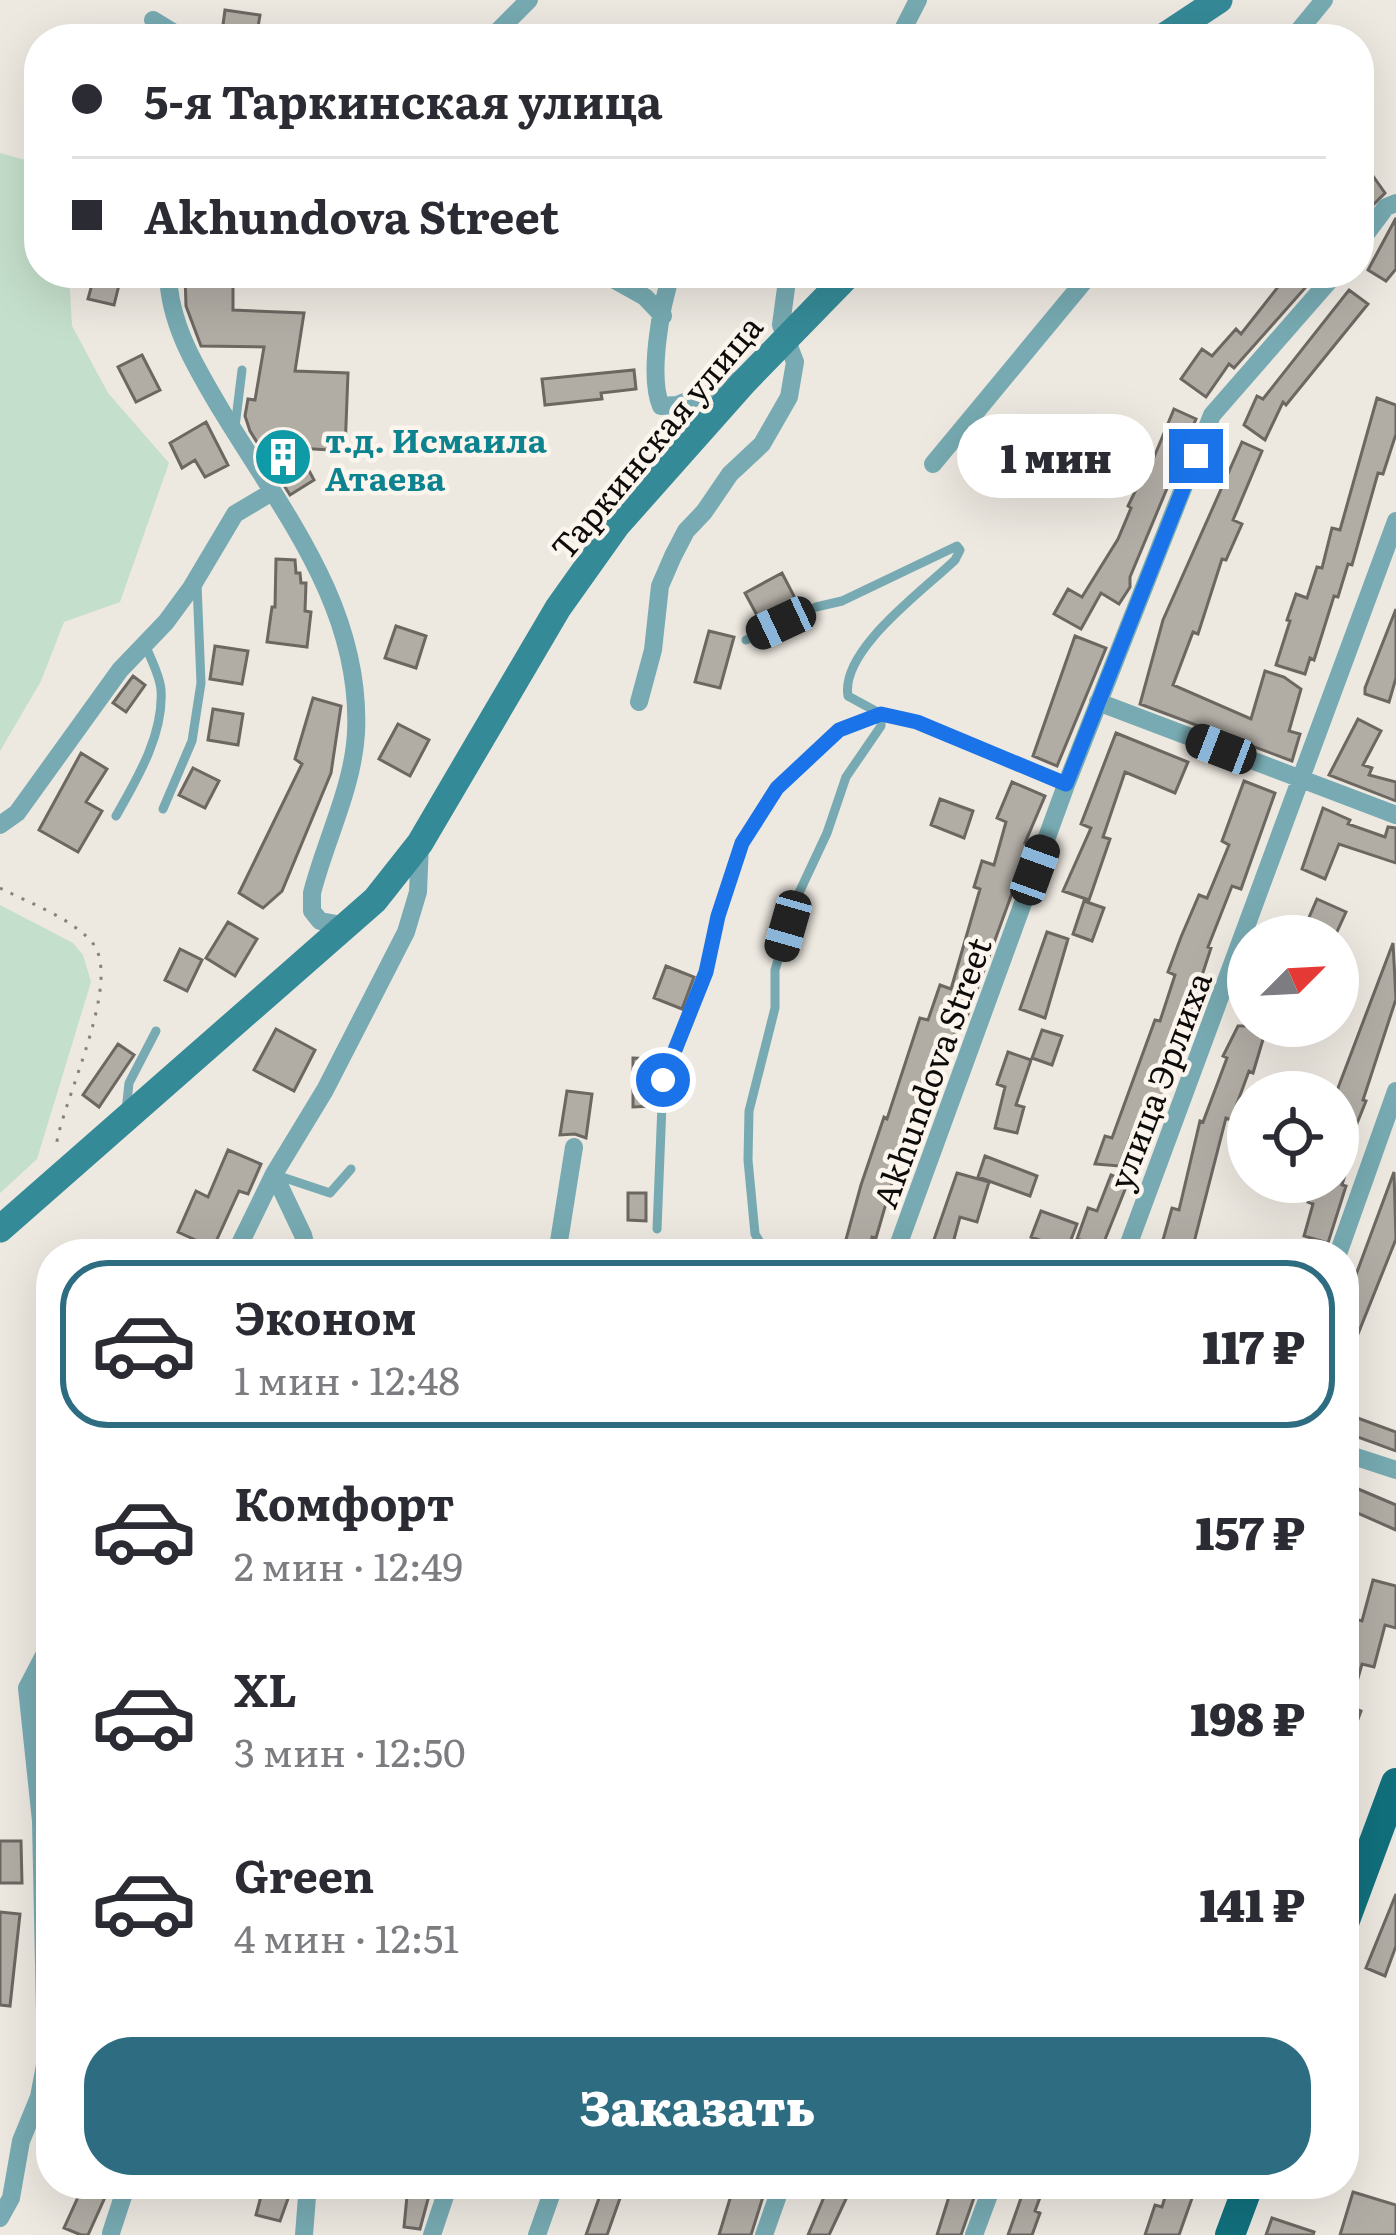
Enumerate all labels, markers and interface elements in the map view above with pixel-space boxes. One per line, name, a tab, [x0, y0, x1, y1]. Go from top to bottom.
text: 5-я Таркинская улица	[144, 66, 663, 133]
text: Akhundova Street	[144, 181, 559, 248]
street label: Таркинская улица	[538, 303, 772, 569]
place label: т.д. Исмаила Атаева	[325, 414, 548, 501]
callout: 1 мин	[956, 414, 1154, 498]
building icon: т.д. Исмаила Атаева	[252, 426, 314, 488]
text: 1 мин	[1000, 427, 1112, 485]
route end	[1169, 429, 1223, 483]
car	[741, 591, 821, 655]
car	[1181, 719, 1261, 779]
car	[1006, 830, 1064, 910]
car	[761, 886, 815, 966]
north arrow	[1227, 915, 1359, 1047]
map controls	[1227, 915, 1359, 1203]
street label: Akhundova Street	[858, 929, 1002, 1214]
street label: улица Эрлиха	[1094, 964, 1222, 1196]
route start	[636, 1053, 690, 1107]
button: locate	[1227, 1071, 1359, 1203]
text: Эконом	[234, 1282, 417, 1349]
icon: car	[90, 1290, 198, 1398]
text: 117 ₽	[1202, 1311, 1305, 1378]
text: 1 мин · 12:48	[234, 1349, 460, 1407]
text: Комфорт	[234, 1468, 455, 1535]
icon: car	[90, 1476, 198, 1584]
text: 157 ₽	[1196, 1497, 1305, 1564]
text: 2 мин · 12:49	[234, 1535, 463, 1593]
text: XL	[234, 1654, 297, 1721]
icon: car	[90, 1662, 198, 1770]
text: 198 ₽	[1190, 1683, 1305, 1750]
text: 3 мин · 12:50	[234, 1721, 466, 1779]
text: Green	[234, 1840, 374, 1907]
icon: car	[90, 1848, 198, 1956]
text: 141 ₽	[1199, 1869, 1305, 1936]
text: 4 мин · 12:51	[234, 1907, 459, 1965]
button: Заказать	[84, 2037, 1311, 2175]

